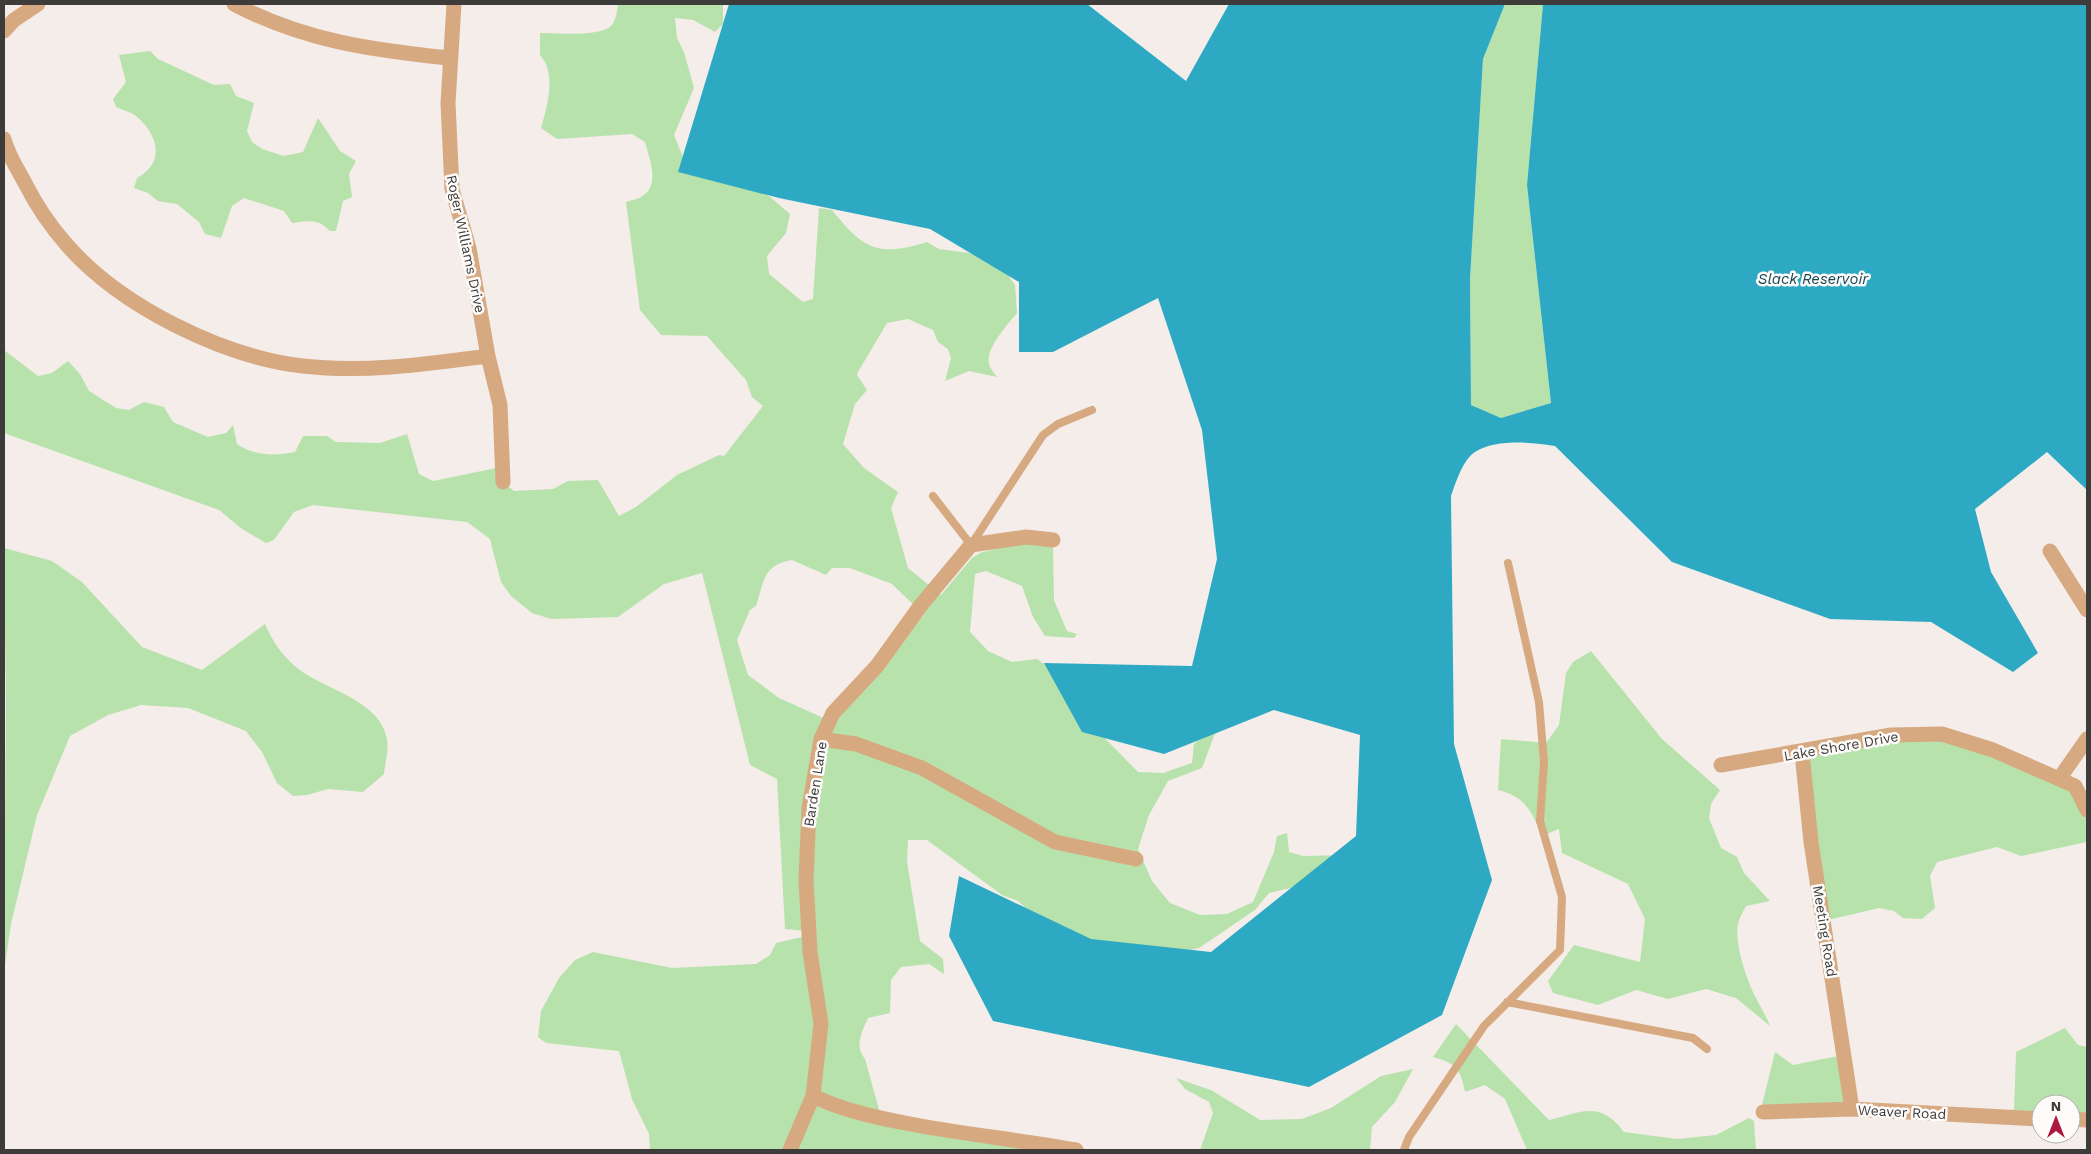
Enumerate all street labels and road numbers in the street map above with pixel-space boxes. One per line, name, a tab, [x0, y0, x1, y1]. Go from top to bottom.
street label: Roger Williams Drive	[444, 174, 488, 314]
street label: Lake Shore Drive	[1782, 728, 1900, 764]
street label: Barden Lane	[800, 740, 830, 828]
street label: Meeting Road	[1810, 884, 1840, 978]
street label: Weaver Road	[1857, 1102, 1947, 1122]

